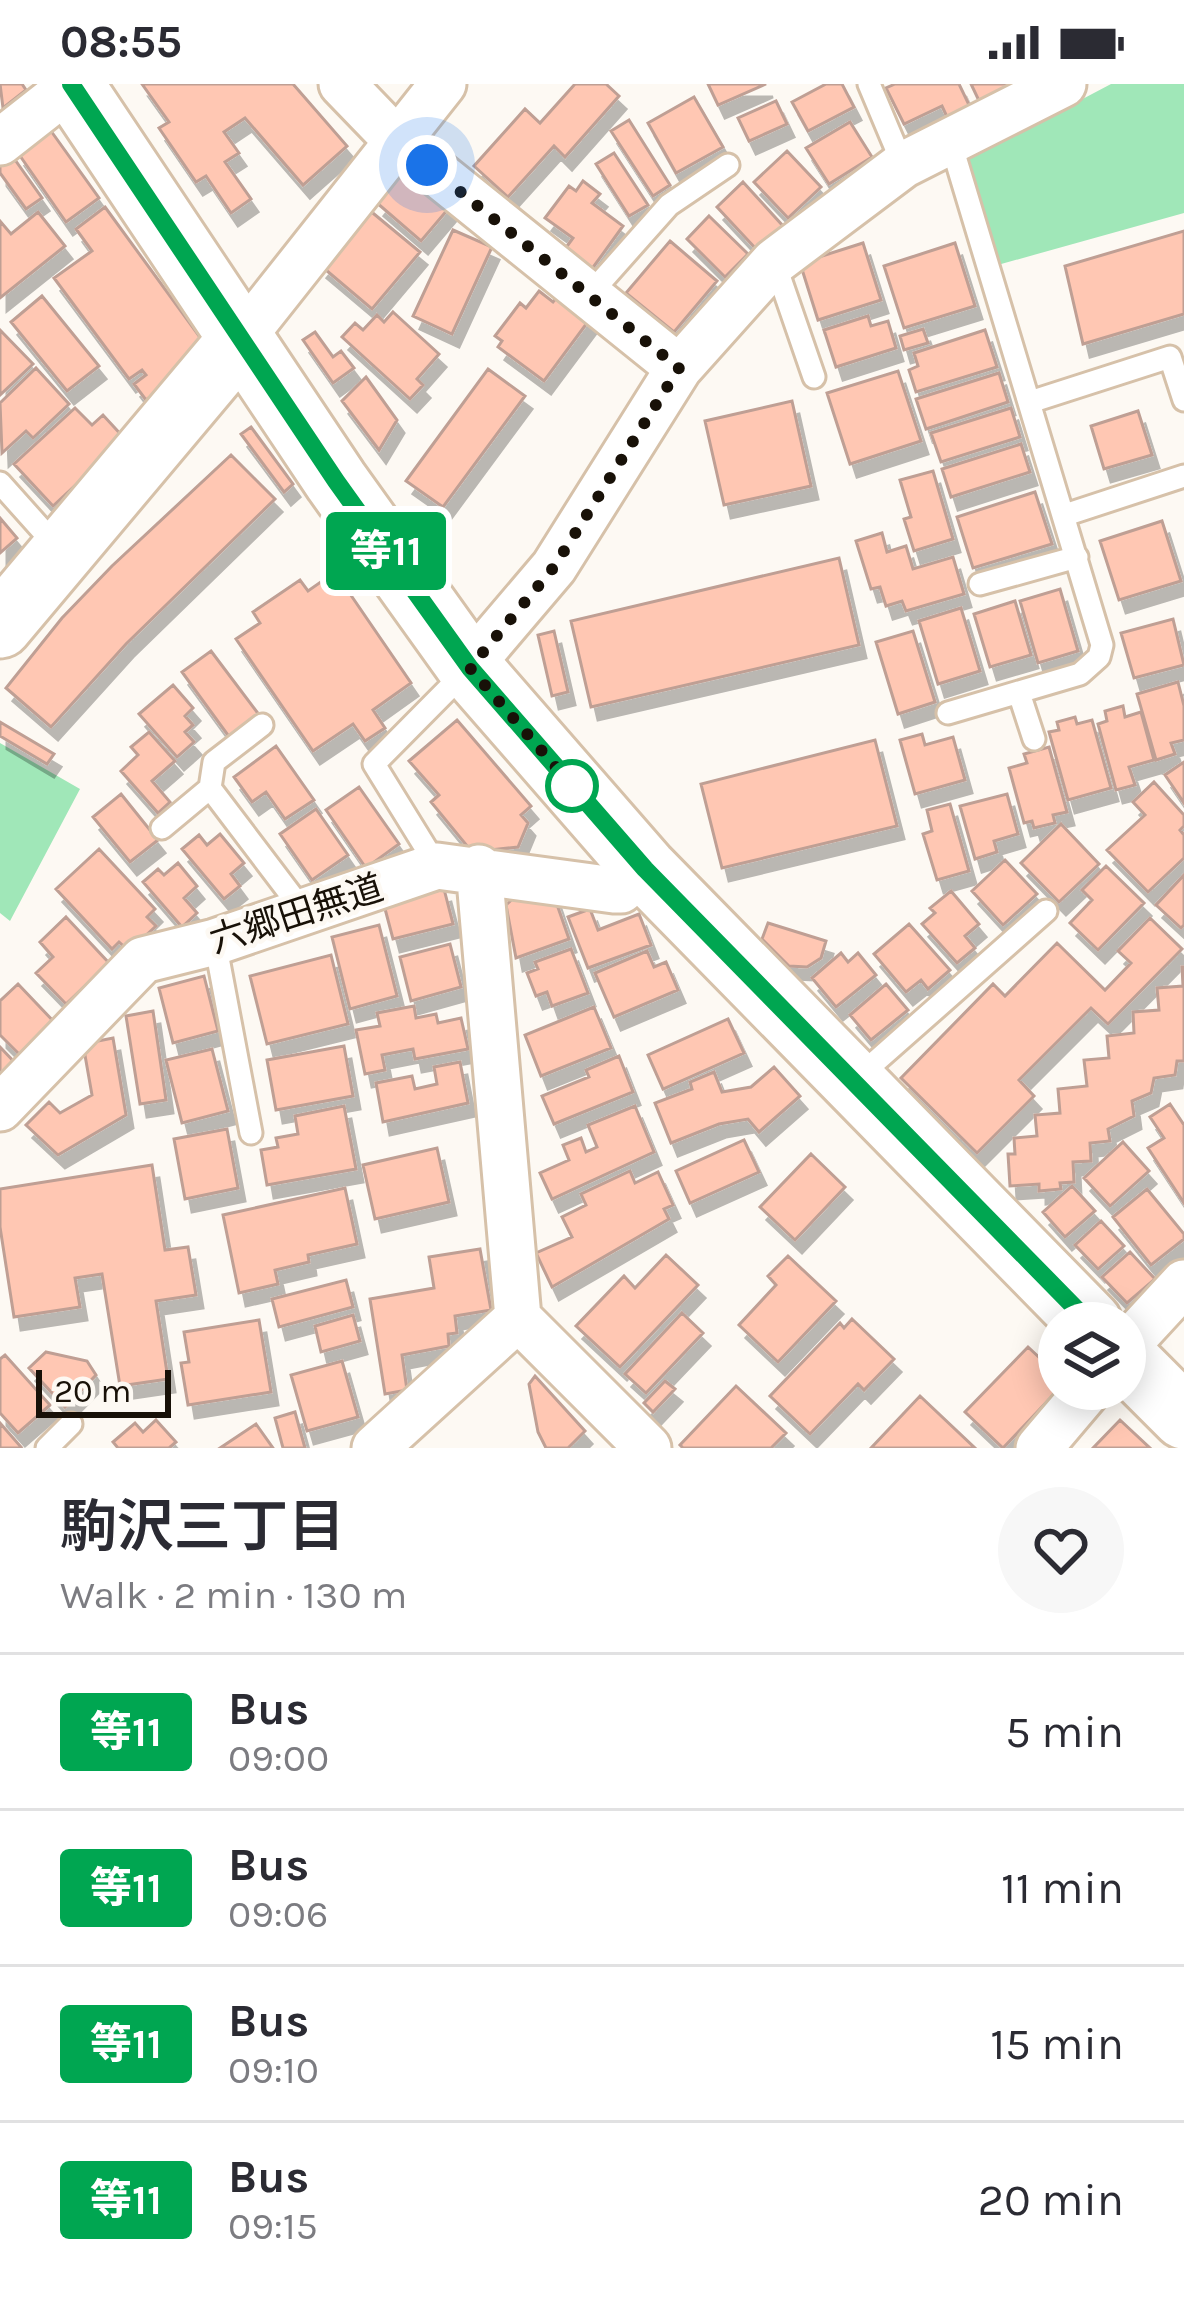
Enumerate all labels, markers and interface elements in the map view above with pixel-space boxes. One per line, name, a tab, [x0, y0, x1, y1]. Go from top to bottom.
text: 08:55	[60, 16, 182, 68]
your location	[397, 135, 457, 195]
line badge: 等11	[317, 512, 455, 590]
text: 等11	[350, 526, 422, 576]
unlabelled marker	[547, 761, 597, 811]
street label: 六郷田無道	[204, 866, 388, 962]
map controls	[1038, 1302, 1146, 1410]
button: layers	[1038, 1302, 1146, 1410]
scale bar	[36, 1364, 171, 1417]
text: 20 m	[54, 1372, 131, 1410]
button: heart	[998, 1487, 1124, 1613]
text: 駒沢三丁目	[60, 1494, 345, 1560]
text: Walk · 2 min · 130 m	[60, 1572, 407, 1618]
text: Bus	[228, 1683, 309, 1735]
text: 5 min	[1005, 1706, 1124, 1758]
text: 等11	[90, 1707, 162, 1757]
text: 09:00	[228, 1735, 329, 1781]
text: Bus	[228, 1839, 309, 1891]
text: 11 min	[1001, 1862, 1124, 1914]
text: 等11	[90, 1863, 162, 1913]
text: 09:06	[228, 1891, 328, 1937]
text: Bus	[228, 1995, 309, 2047]
text: 15 min	[990, 2018, 1124, 2070]
text: 等11	[90, 2019, 162, 2069]
text: 09:10	[228, 2047, 319, 2093]
text: Bus	[228, 2151, 309, 2203]
text: 20 min	[978, 2174, 1124, 2226]
text: 等11	[90, 2175, 162, 2225]
text: 09:15	[228, 2203, 318, 2249]

